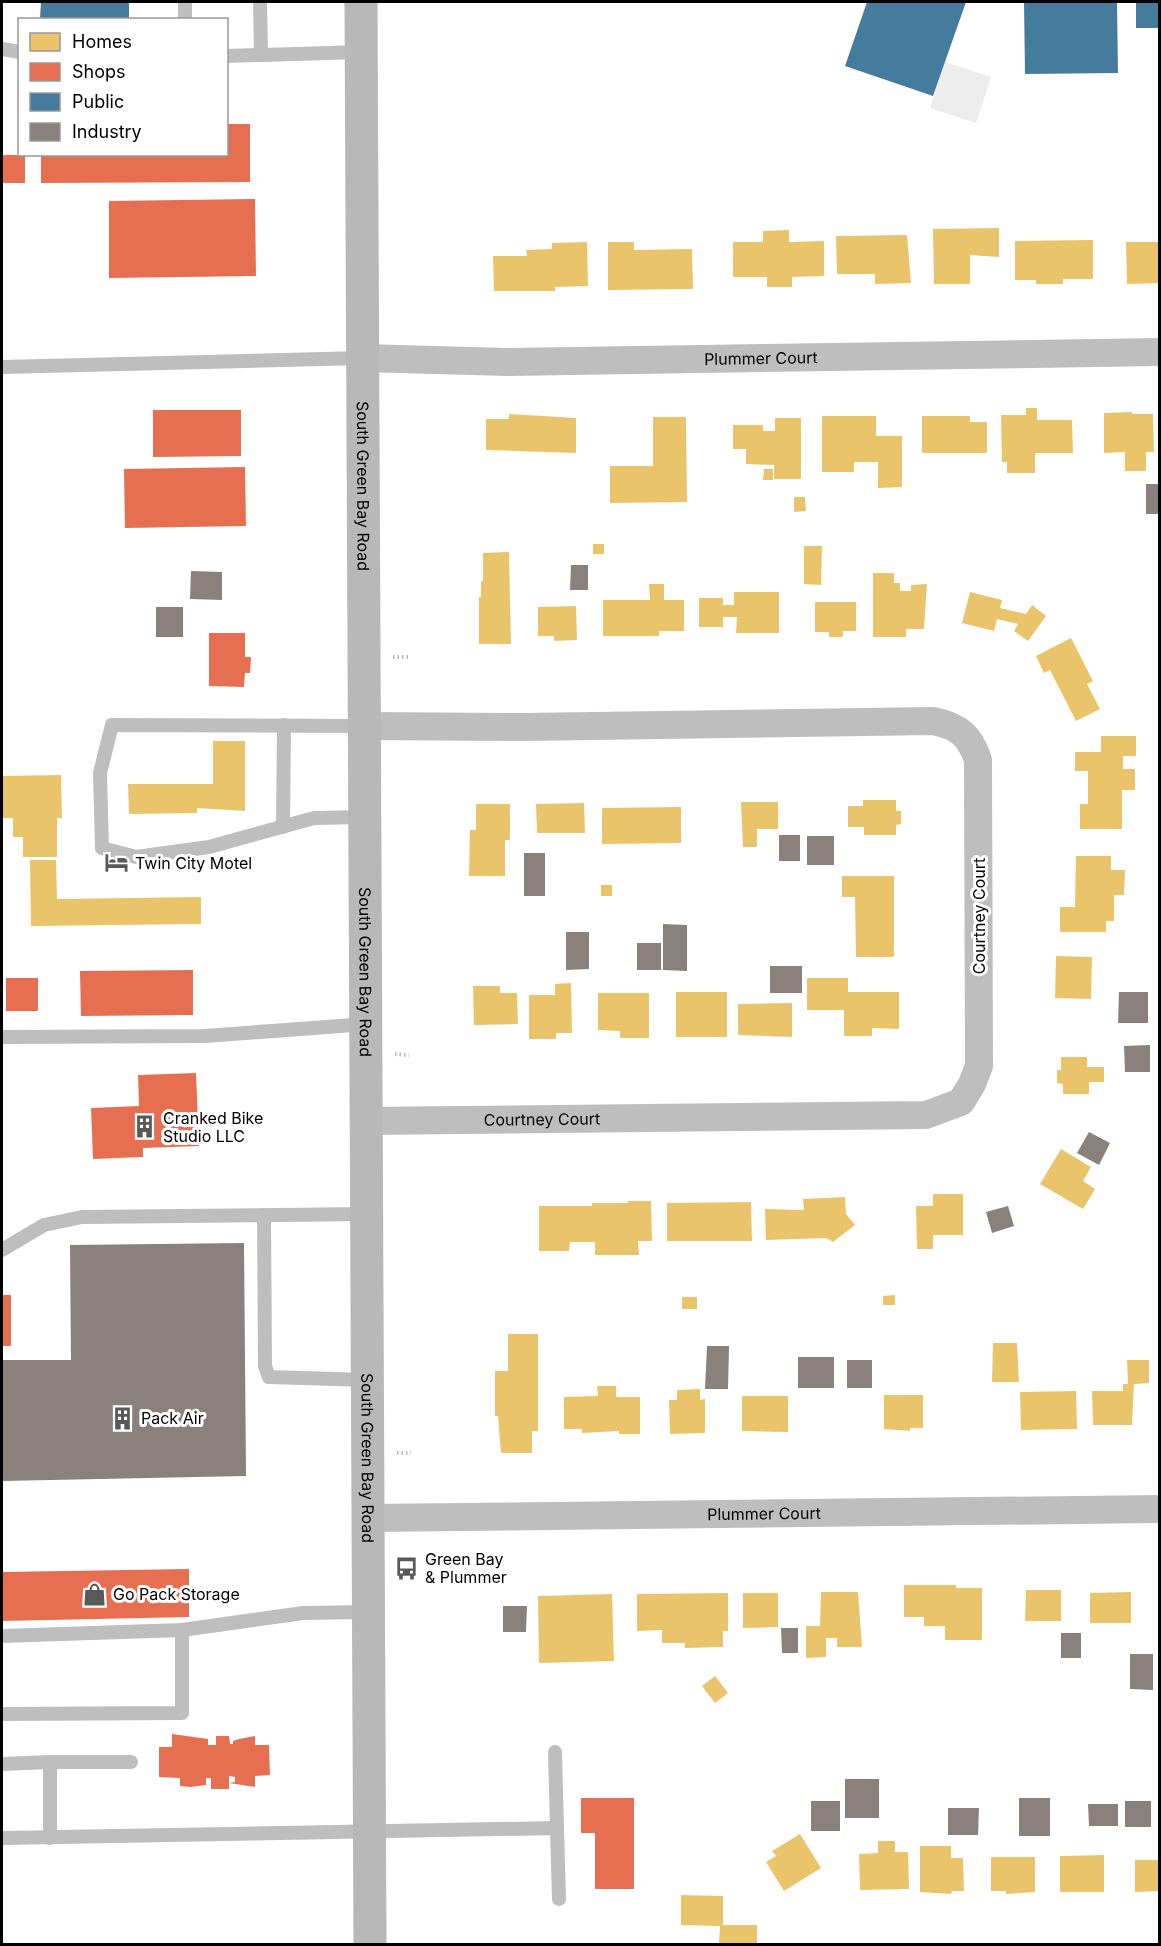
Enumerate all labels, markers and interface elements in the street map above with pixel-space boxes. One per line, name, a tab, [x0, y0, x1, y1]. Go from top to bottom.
legend	[18, 18, 228, 156]
text: Homes	[72, 31, 132, 52]
text: Shops	[72, 61, 126, 82]
text: Public	[72, 91, 124, 112]
text: Industry	[72, 121, 142, 142]
street label: Plummer Court	[704, 347, 818, 369]
street label: South Green Bay Road	[353, 401, 374, 571]
hotel icon: Twin City Motel	[104, 850, 130, 876]
place label: Twin City Motel	[135, 853, 252, 873]
street label: Courtney Court	[969, 858, 989, 974]
street label: South Green Bay Road	[355, 887, 376, 1057]
place label: Cranked Bike Studio LLC	[163, 1108, 263, 1146]
street label: Courtney Court	[484, 1108, 600, 1130]
building icon: Cranked Bike Studio LLC	[132, 1114, 158, 1140]
street label: South Green Bay Road	[357, 1373, 378, 1543]
building icon: Pack Air	[110, 1405, 136, 1431]
place label: Pack Air	[141, 1408, 204, 1428]
street label: Plummer Court	[707, 1503, 821, 1524]
place label: Green Bay & Plummer	[425, 1549, 507, 1587]
bus stop icon: Green Bay & Plummer	[394, 1555, 420, 1581]
shop icon: Go Pack Storage	[82, 1581, 108, 1607]
place label: Go Pack Storage	[113, 1584, 240, 1604]

